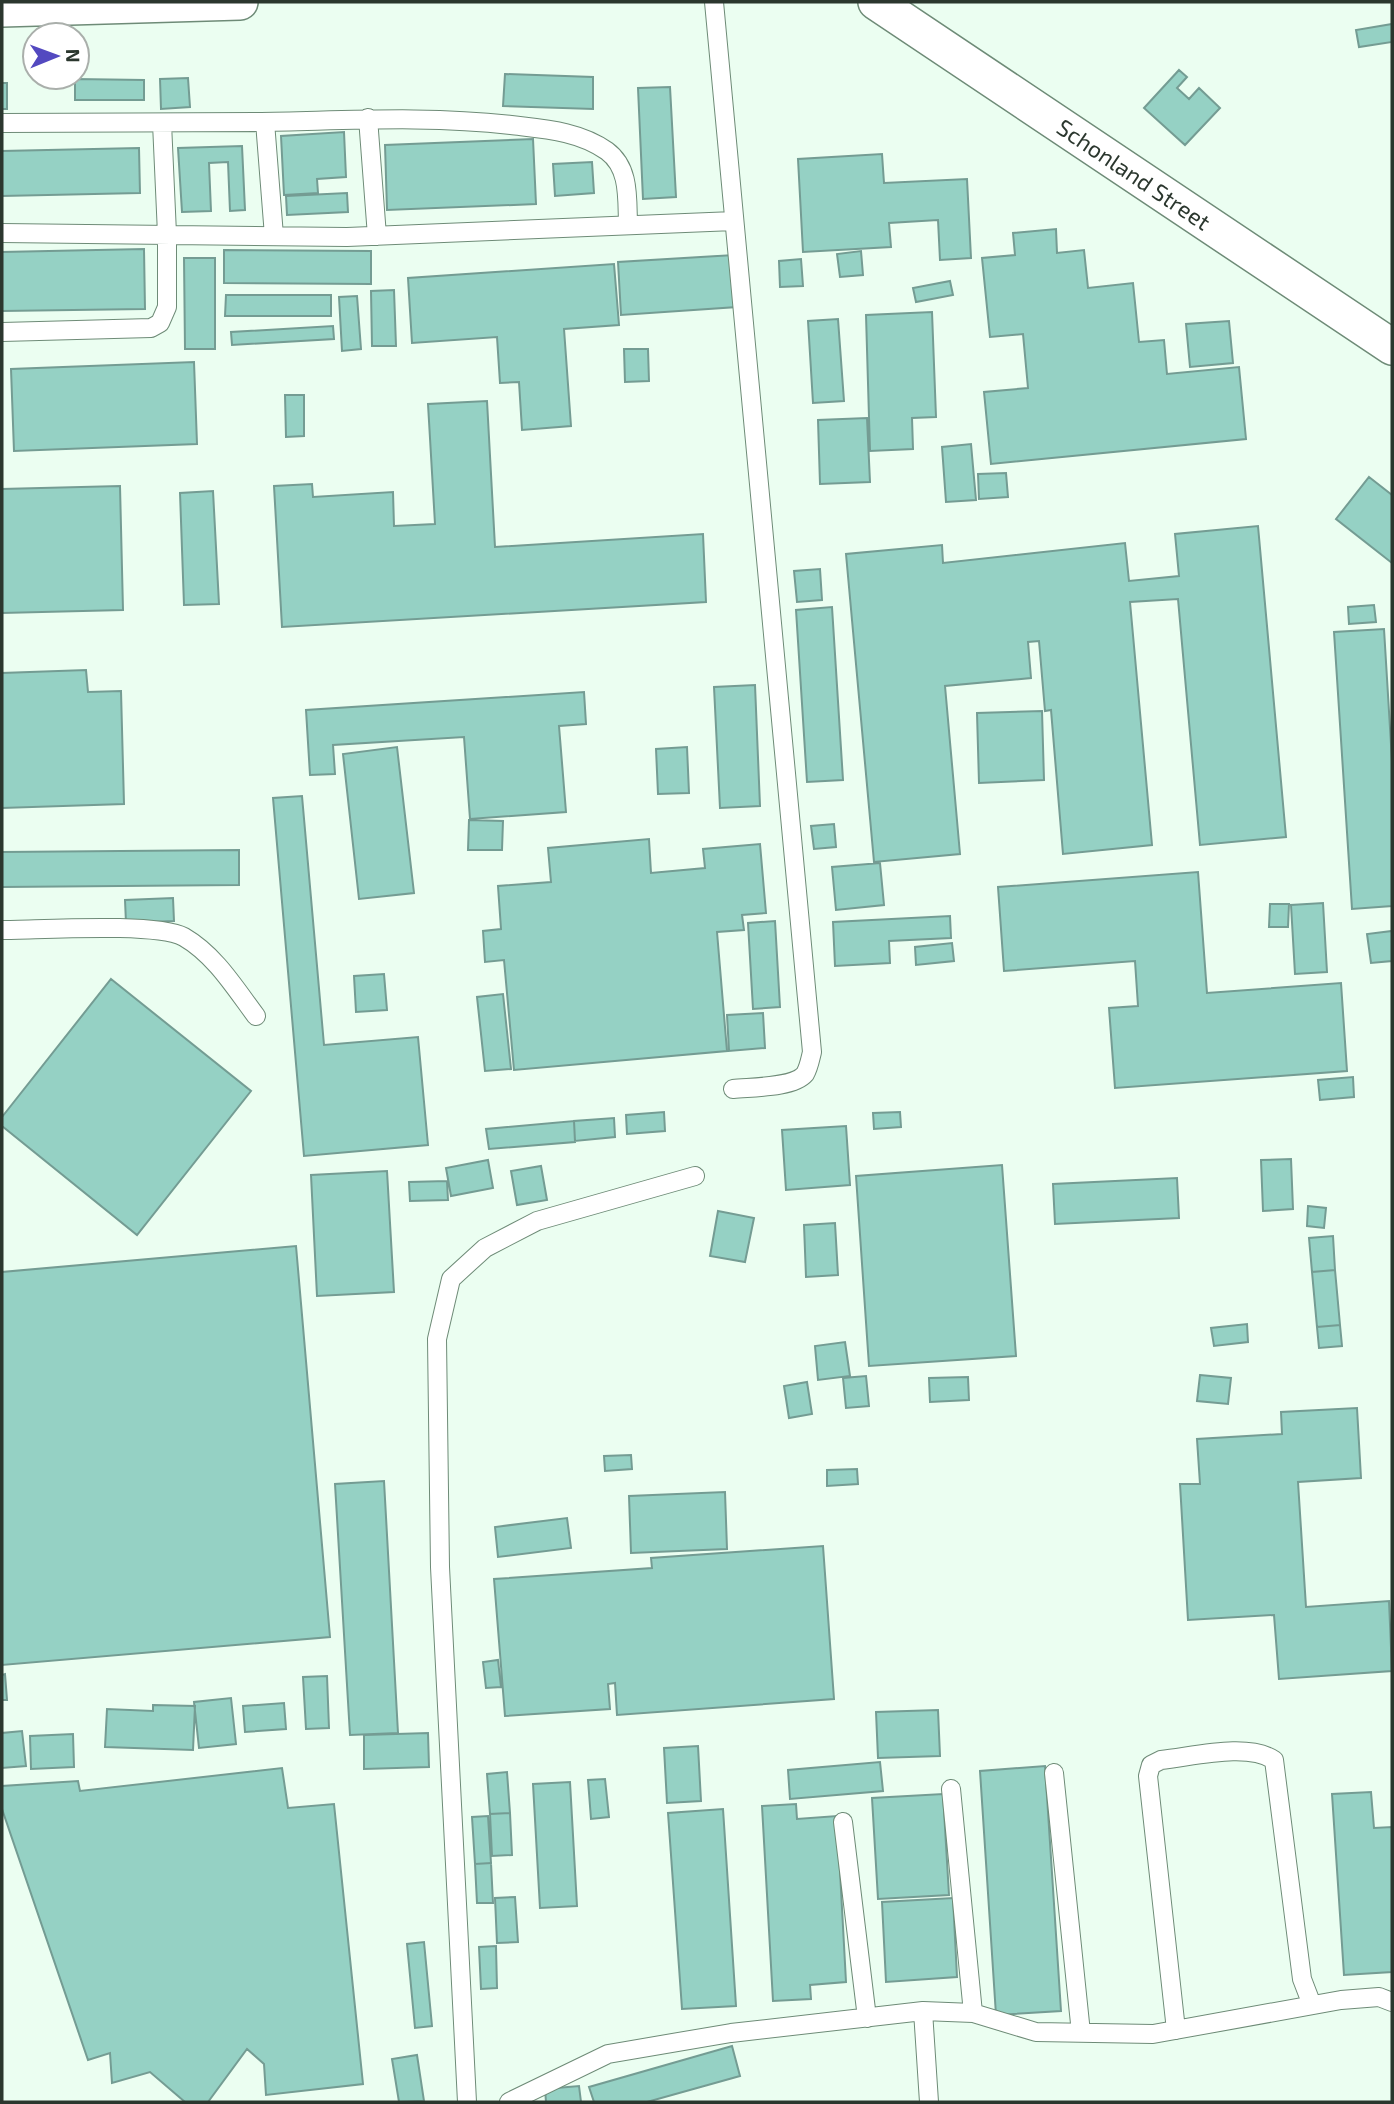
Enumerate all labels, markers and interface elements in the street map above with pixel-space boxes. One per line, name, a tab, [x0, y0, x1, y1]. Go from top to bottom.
north arrow	[21, 21, 91, 91]
text: N	[62, 49, 85, 63]
street label: Schonland Street	[1052, 112, 1216, 236]

